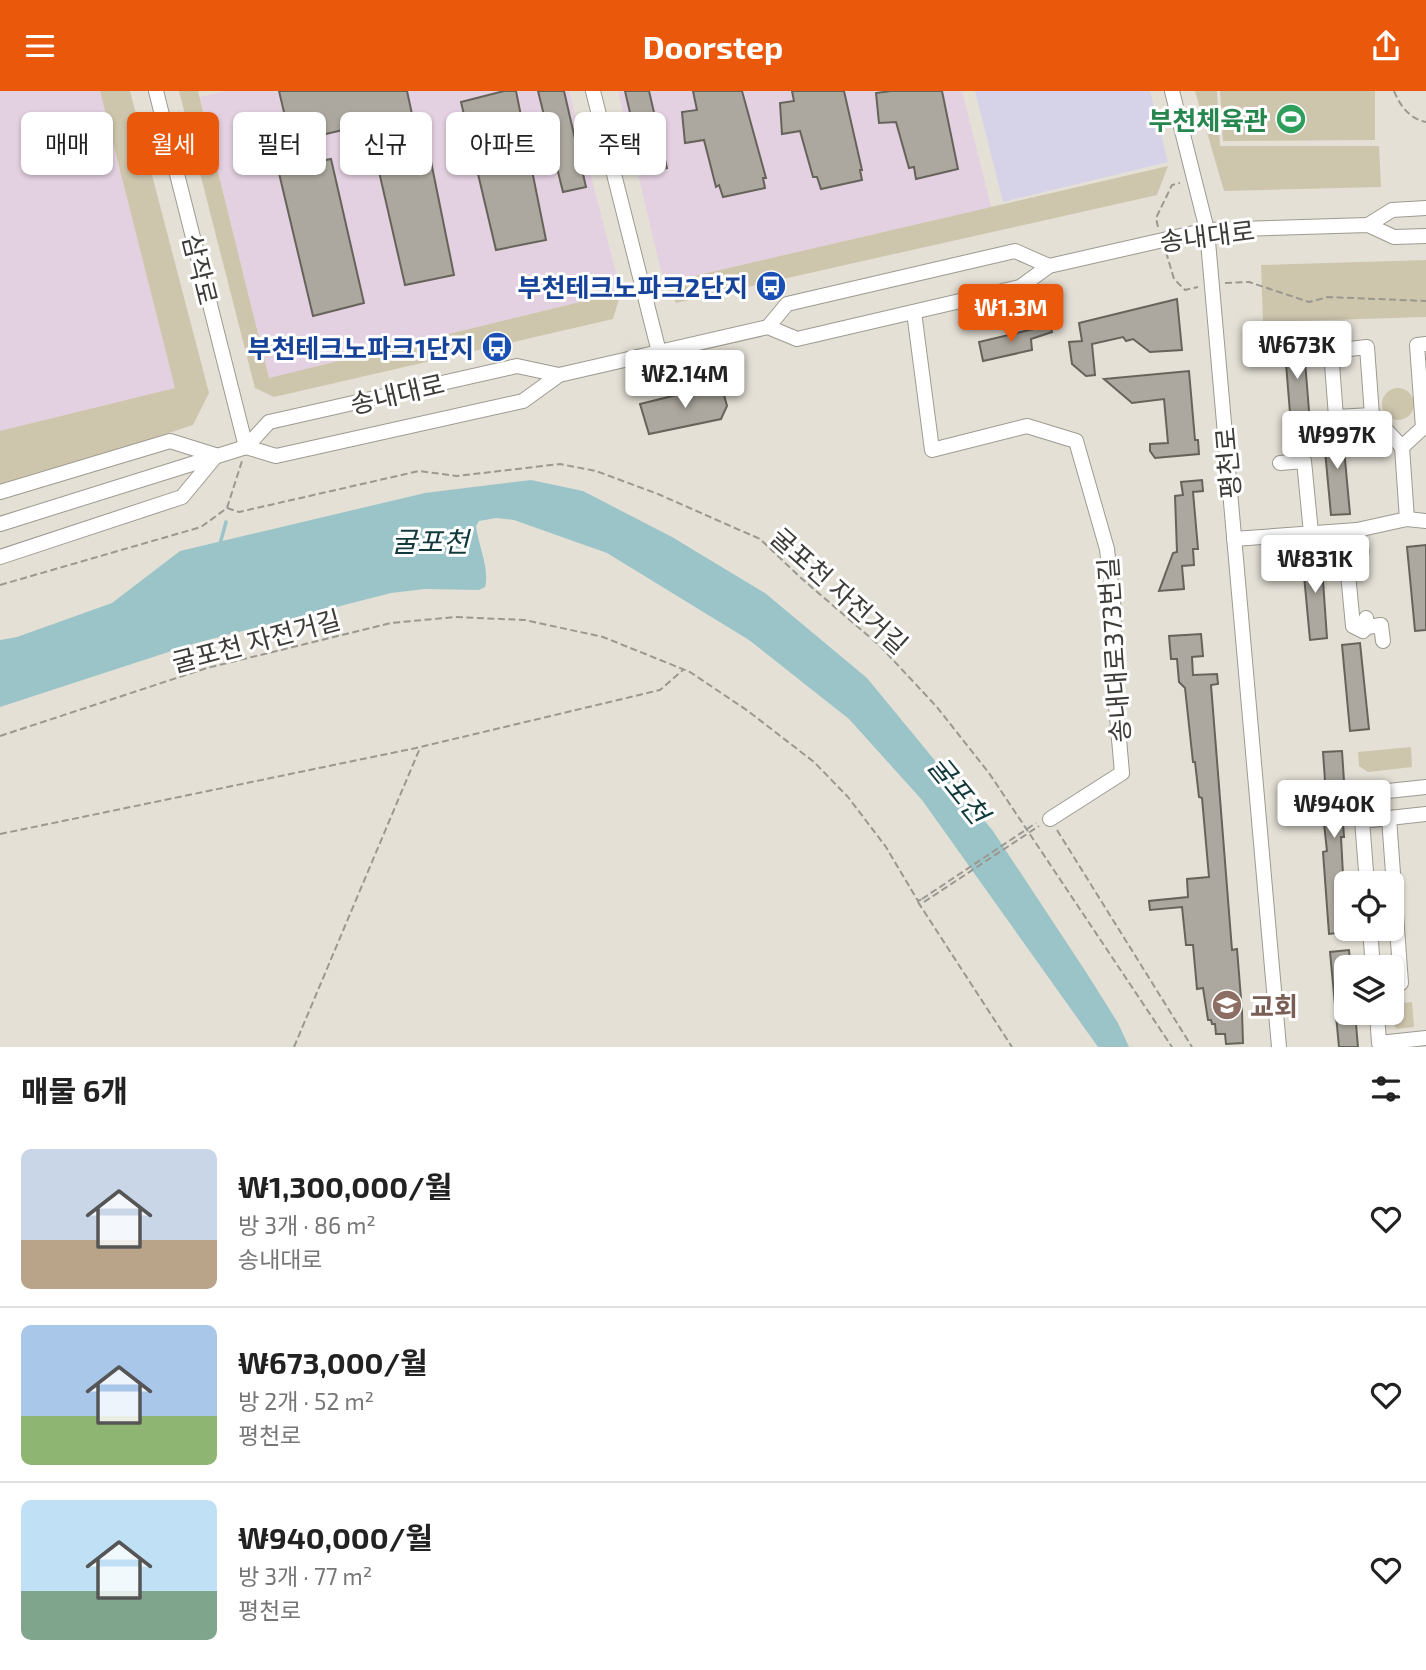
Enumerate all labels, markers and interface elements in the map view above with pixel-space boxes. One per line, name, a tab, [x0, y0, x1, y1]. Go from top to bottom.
icon: menu	[21, 27, 59, 65]
text: Doorstep	[643, 27, 783, 65]
icon: share	[1367, 27, 1405, 65]
sports icon: 부천체육관	[1274, 102, 1308, 136]
place label: 부천체육관	[1148, 104, 1268, 135]
chip: 매매	[21, 112, 113, 175]
chip: 월세	[127, 112, 219, 175]
chip: 필터	[233, 112, 326, 175]
chip: 신규	[340, 112, 432, 175]
chip: 아파트	[446, 112, 560, 175]
chip: 주택	[574, 112, 666, 175]
street label: 송내대로	[1158, 214, 1256, 256]
street label: 삼작로	[177, 230, 225, 308]
bus stop icon: 부천테크노파크2단지	[754, 269, 788, 303]
place label: 부천테크노파크2단지	[518, 271, 748, 302]
pin: ₩1.3M	[962, 285, 1060, 344]
text: ₩1.3M	[974, 293, 1048, 321]
pin: ₩673K	[1248, 321, 1346, 381]
bus stop icon: 부천테크노파크1단지	[480, 330, 514, 364]
text: ₩673K	[1258, 330, 1336, 358]
place label: 부천테크노파크1단지	[247, 332, 474, 363]
pin: ₩2.14M	[628, 351, 742, 410]
text: ₩2.14M	[641, 359, 729, 387]
street label: 송내대로	[347, 367, 447, 419]
pin: ₩997K	[1288, 411, 1386, 471]
text: ₩997K	[1298, 420, 1376, 448]
street label: 평천로	[1208, 426, 1246, 500]
street label: 굴포천 자전거길	[765, 521, 915, 659]
water label: 굴포천	[391, 524, 472, 558]
pin: ₩831K	[1266, 535, 1364, 595]
text: ₩831K	[1277, 544, 1353, 572]
street label: 송내대로373번길	[1091, 556, 1135, 744]
street label: 굴포천 자전거길	[168, 603, 344, 677]
water label: 굴포천	[921, 748, 999, 832]
pin: ₩940K	[1285, 781, 1383, 840]
text: ₩940K	[1293, 789, 1375, 817]
map controls	[1334, 871, 1404, 1025]
button: locate	[1334, 871, 1404, 941]
button: layers	[1334, 955, 1404, 1025]
school or university icon: 교회	[1210, 988, 1244, 1022]
place label: 교회	[1250, 990, 1298, 1021]
icon: filters	[1367, 1070, 1405, 1108]
text: 매물 6개	[21, 1072, 128, 1108]
text: ₩1,300,000/월	[238, 1168, 452, 1204]
icon: home	[77, 1177, 161, 1261]
icon: heart	[1367, 1200, 1405, 1238]
text: 방 3개 · 86 m²	[238, 1211, 376, 1239]
text: 송내대로	[238, 1245, 323, 1273]
text: ₩673,000/월	[238, 1344, 428, 1380]
icon: home	[77, 1353, 161, 1437]
icon: heart	[1367, 1376, 1405, 1414]
text: 방 2개 · 52 m²	[238, 1387, 374, 1415]
text: 평천로	[238, 1421, 301, 1449]
text: ₩940,000/월	[238, 1519, 433, 1555]
icon: home	[77, 1528, 161, 1612]
icon: heart	[1367, 1551, 1405, 1589]
text: 방 3개 · 77 m²	[238, 1562, 372, 1590]
text: 평천로	[238, 1596, 301, 1624]

